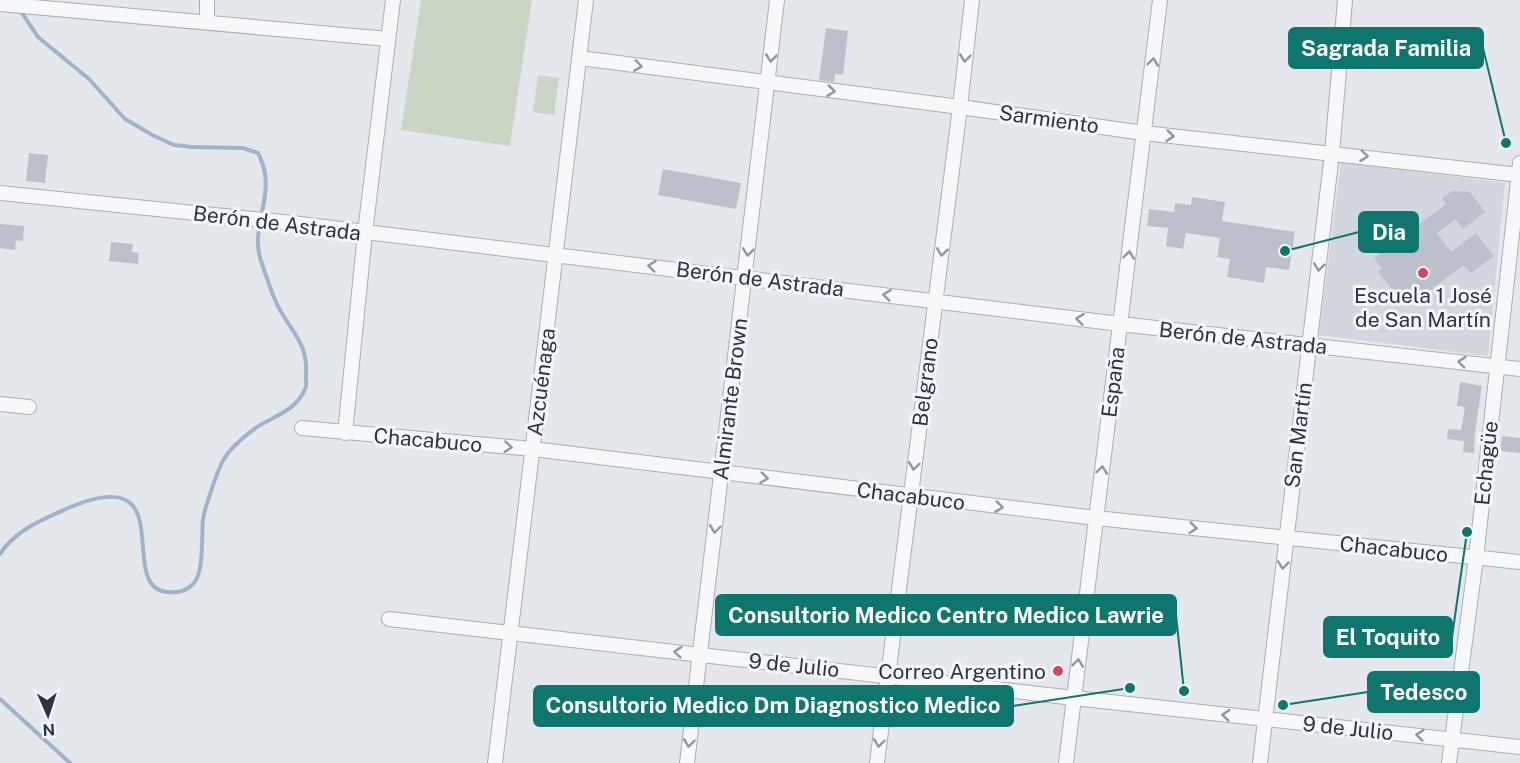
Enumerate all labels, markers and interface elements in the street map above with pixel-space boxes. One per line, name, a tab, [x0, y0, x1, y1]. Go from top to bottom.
callout: Sagrada Familia	[1289, 28, 1483, 68]
text: Sagrada Familia	[1301, 35, 1471, 61]
one-way arrow	[765, 54, 778, 63]
one-way arrow	[959, 54, 972, 63]
one-way arrow	[1146, 57, 1158, 66]
one-way arrow	[633, 59, 642, 71]
one-way arrow	[826, 84, 836, 96]
street label: Sarmiento	[997, 100, 1101, 138]
one-way arrow	[1165, 129, 1175, 142]
one-way arrow	[1359, 150, 1369, 162]
street label: Berón de Astrada	[192, 200, 362, 246]
callout: Dia	[1359, 212, 1418, 252]
text: Dia	[1372, 219, 1406, 245]
one-way arrow	[742, 247, 755, 256]
one-way arrow	[936, 247, 948, 256]
one-way arrow	[1122, 251, 1134, 260]
street label: Berón de Astrada	[675, 256, 845, 302]
one-way arrow	[647, 260, 656, 273]
one-way arrow	[1313, 263, 1325, 272]
marker: Escuela 1 José de San Martín	[1416, 266, 1430, 280]
place label: Escuela 1 José de San Martín	[1354, 283, 1492, 332]
one-way arrow	[882, 289, 891, 302]
one-way arrow	[1076, 313, 1085, 326]
street label: Almirante Brown	[708, 317, 752, 481]
street label: Berón de Astrada	[1158, 317, 1328, 359]
street label: Azcuénaga	[522, 327, 560, 437]
street label: Belgrano	[907, 336, 943, 428]
street label: España	[1096, 345, 1130, 419]
one-way arrow	[1457, 357, 1466, 369]
street label: San Martín	[1279, 381, 1317, 489]
street label: Echagüe	[1469, 420, 1503, 506]
street label: Chacabuco	[373, 423, 483, 457]
one-way arrow	[503, 440, 513, 453]
one-way arrow	[909, 461, 921, 471]
one-way arrow	[1095, 465, 1108, 474]
one-way arrow	[759, 472, 769, 484]
street label: Chacabuco	[855, 477, 967, 515]
one-way arrow	[995, 500, 1004, 513]
one-way arrow	[1189, 521, 1198, 534]
one-way arrow	[709, 524, 722, 533]
street label: Chacabuco	[1339, 531, 1449, 567]
one-way arrow	[1277, 560, 1289, 570]
callout: Consultorio Medico Centro Medico Lawrie	[716, 595, 1176, 635]
text: Consultorio Medico Centro Medico Lawrie	[728, 602, 1164, 628]
callout: El Toquito	[1324, 617, 1452, 657]
text: El Toquito	[1336, 624, 1440, 650]
one-way arrow	[673, 646, 682, 659]
street label: 9 de Julio	[747, 648, 841, 682]
place label: Correo Argentino	[878, 659, 1046, 684]
one-way arrow	[1071, 659, 1084, 668]
marker: Correo Argentino	[1051, 664, 1065, 678]
callout: Tedesco	[1368, 672, 1479, 712]
text: Tedesco	[1381, 679, 1467, 705]
north arrow	[18, 685, 78, 745]
callout: Consultorio Medico Dm Diagnostico Medico	[534, 686, 1013, 726]
text: Consultorio Medico Dm Diagnostico Medico	[546, 692, 1000, 718]
one-way arrow	[1222, 709, 1231, 721]
street label: 9 de Julio	[1301, 711, 1395, 745]
text: N	[42, 720, 56, 739]
one-way arrow	[1416, 730, 1425, 742]
one-way arrow	[874, 738, 886, 747]
one-way arrow	[683, 739, 696, 748]

